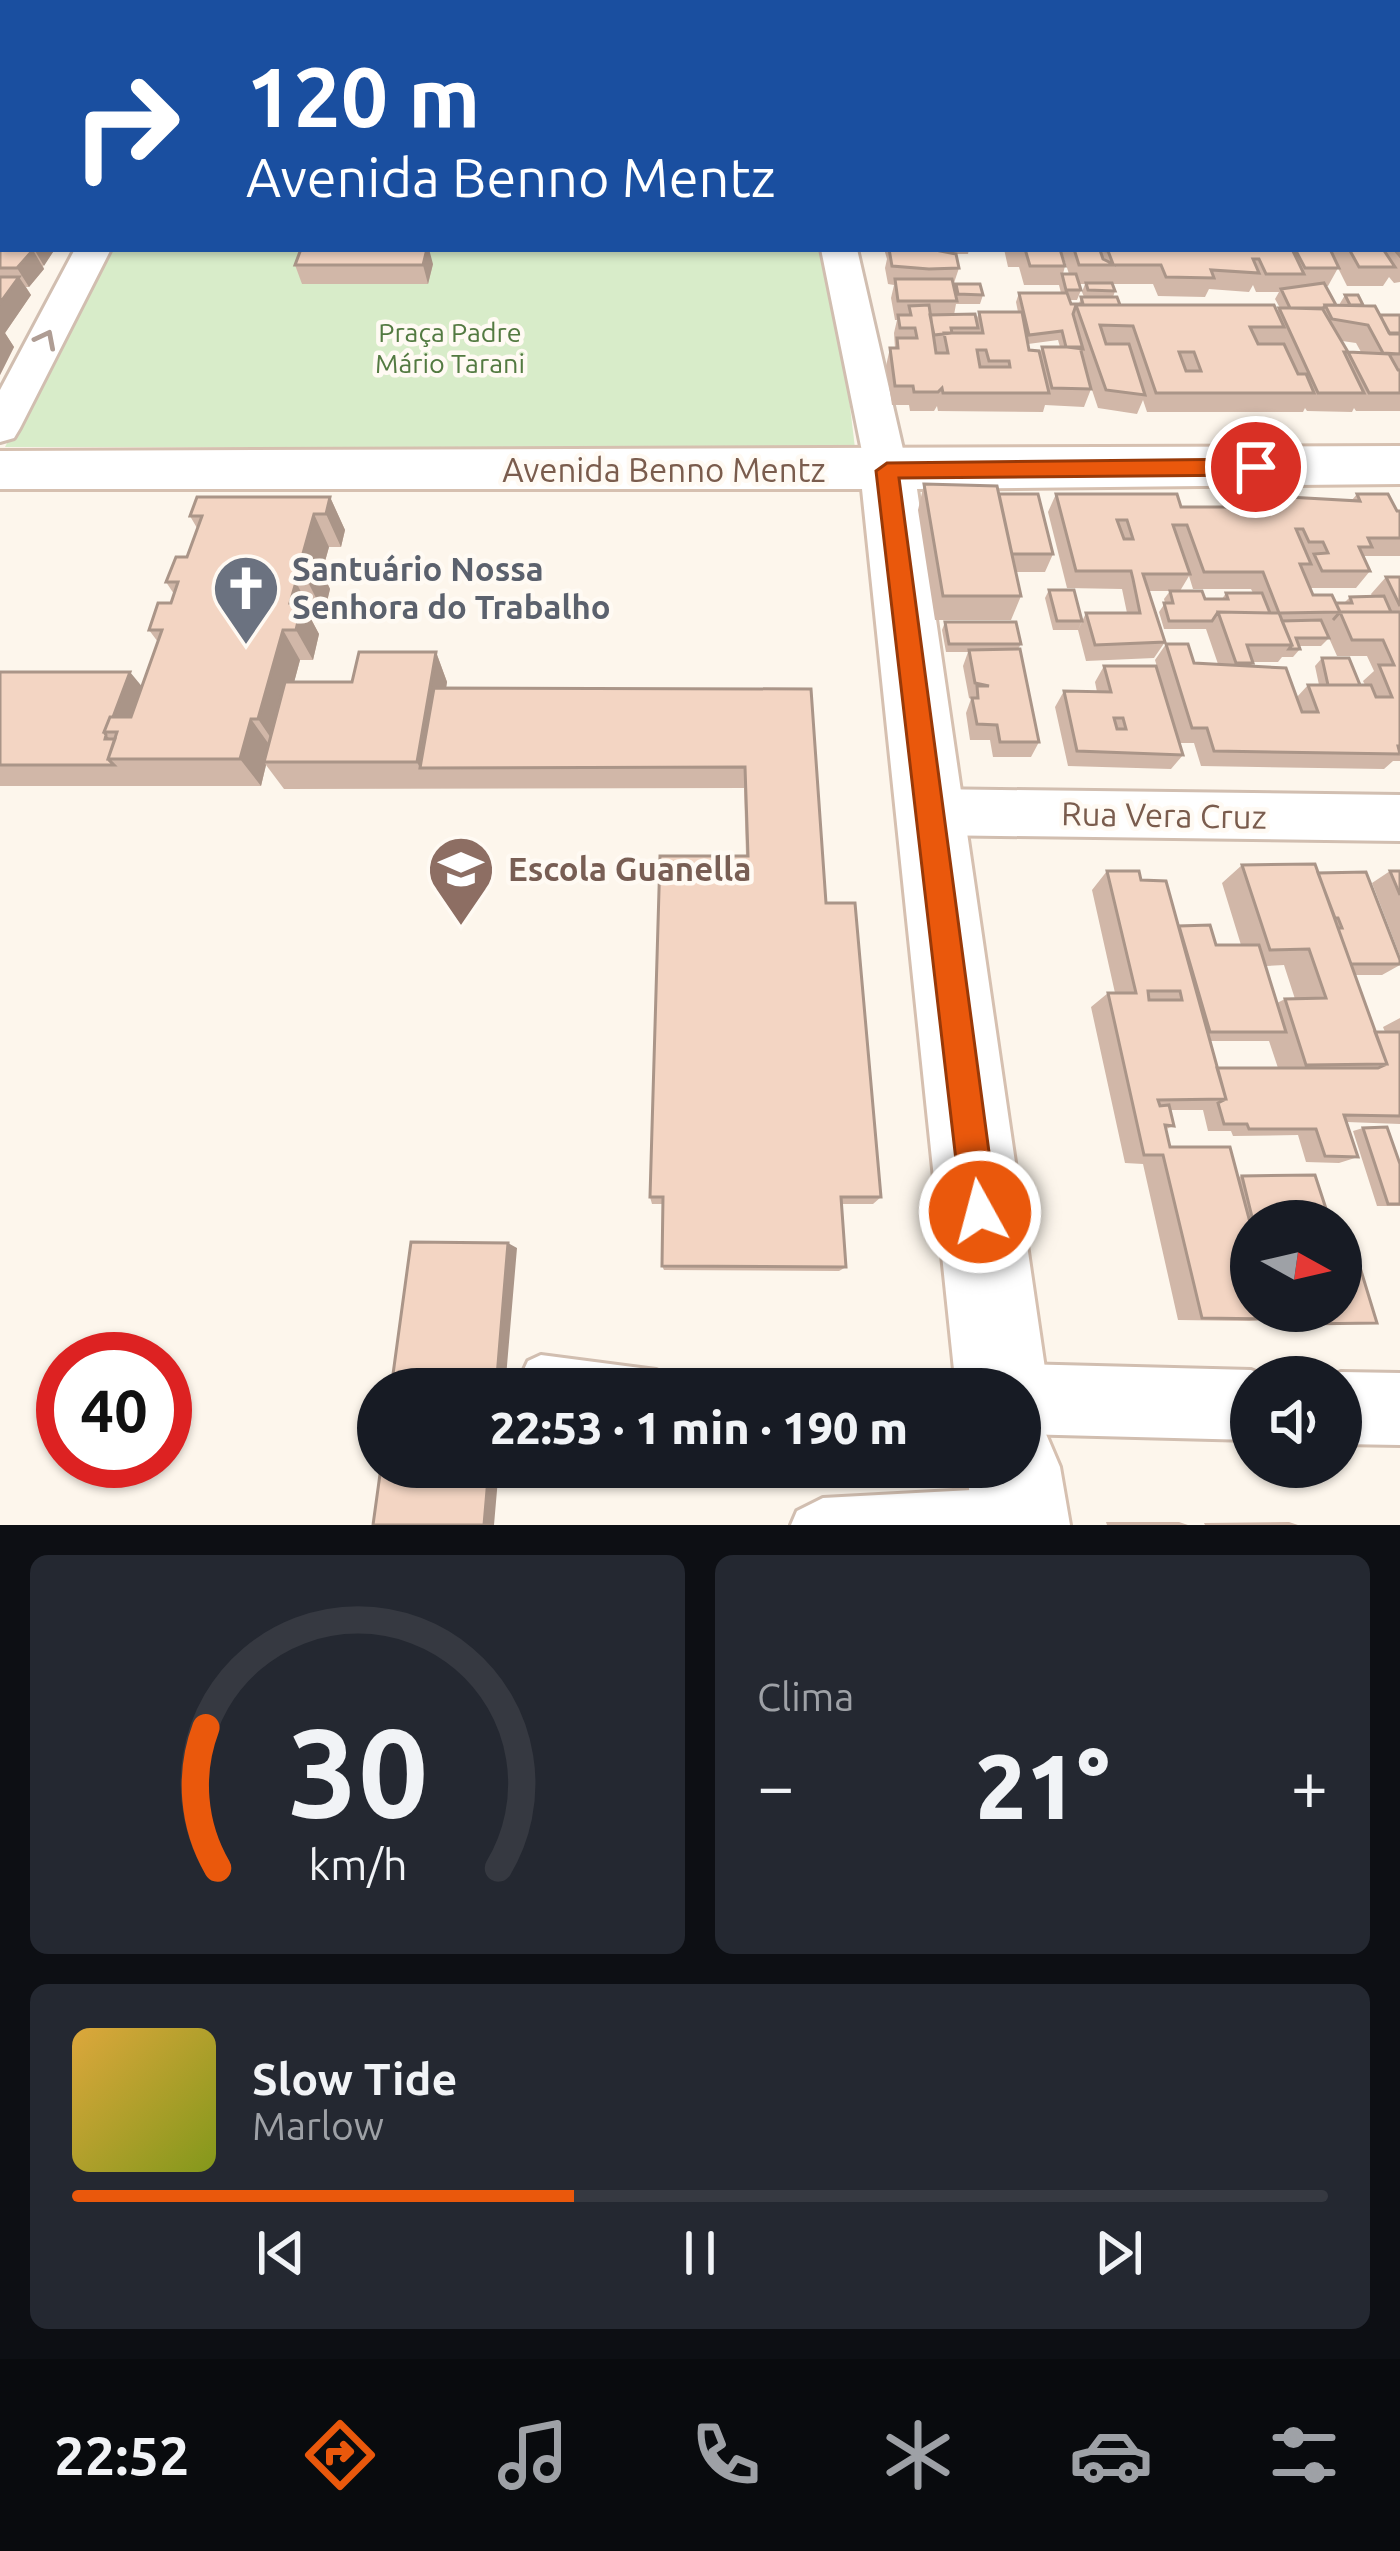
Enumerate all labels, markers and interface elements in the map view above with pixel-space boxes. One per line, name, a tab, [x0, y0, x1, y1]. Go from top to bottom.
icon: right	[48, 48, 204, 204]
text: 120 m	[246, 49, 480, 143]
text: Avenida Benno Mentz	[246, 147, 775, 207]
park label: Praça Padre Mário Tarani	[375, 317, 525, 378]
one-way arrow	[32, 329, 55, 351]
pin	[1205, 416, 1307, 518]
icon: arrive	[1223, 434, 1289, 500]
street label: Avenida Benno Mentz	[502, 451, 826, 488]
place label: Santuário Nossa Senhora do Trabalho	[292, 550, 611, 625]
church icon: Santuário Nossa Senhora do Trabalho	[211, 553, 281, 647]
street label: Rua Vera Cruz	[1061, 794, 1267, 835]
school or university icon: Escola Guanella	[426, 834, 496, 928]
place label: Escola Guanella	[508, 850, 751, 887]
position arrow	[917, 1149, 1043, 1275]
north arrow	[1230, 1200, 1362, 1332]
map controls	[1230, 1200, 1362, 1488]
speed limit sign: 40	[36, 1332, 192, 1488]
button: sound	[1230, 1356, 1362, 1488]
text: 22:53 · 1 min · 190 m	[490, 1402, 908, 1453]
text: Clima	[757, 1675, 854, 1718]
text: 30	[287, 1701, 428, 1841]
text: 21°	[975, 1735, 1110, 1836]
text: −	[757, 1748, 794, 1822]
text: +	[1291, 1748, 1328, 1822]
text: km/h	[308, 1839, 407, 1887]
text: Slow Tide	[252, 2053, 457, 2104]
text: Marlow	[252, 2104, 384, 2147]
icon: previous	[248, 2220, 314, 2286]
icon: pause	[667, 2220, 733, 2286]
icon: next	[1086, 2220, 1152, 2286]
icon: directions	[298, 2413, 382, 2497]
icon: music	[491, 2413, 575, 2497]
icon: phone	[684, 2413, 768, 2497]
icon: climate	[876, 2413, 960, 2497]
icon: car	[1069, 2413, 1153, 2497]
icon: filters	[1262, 2413, 1346, 2497]
text: 22:52	[54, 2425, 189, 2485]

